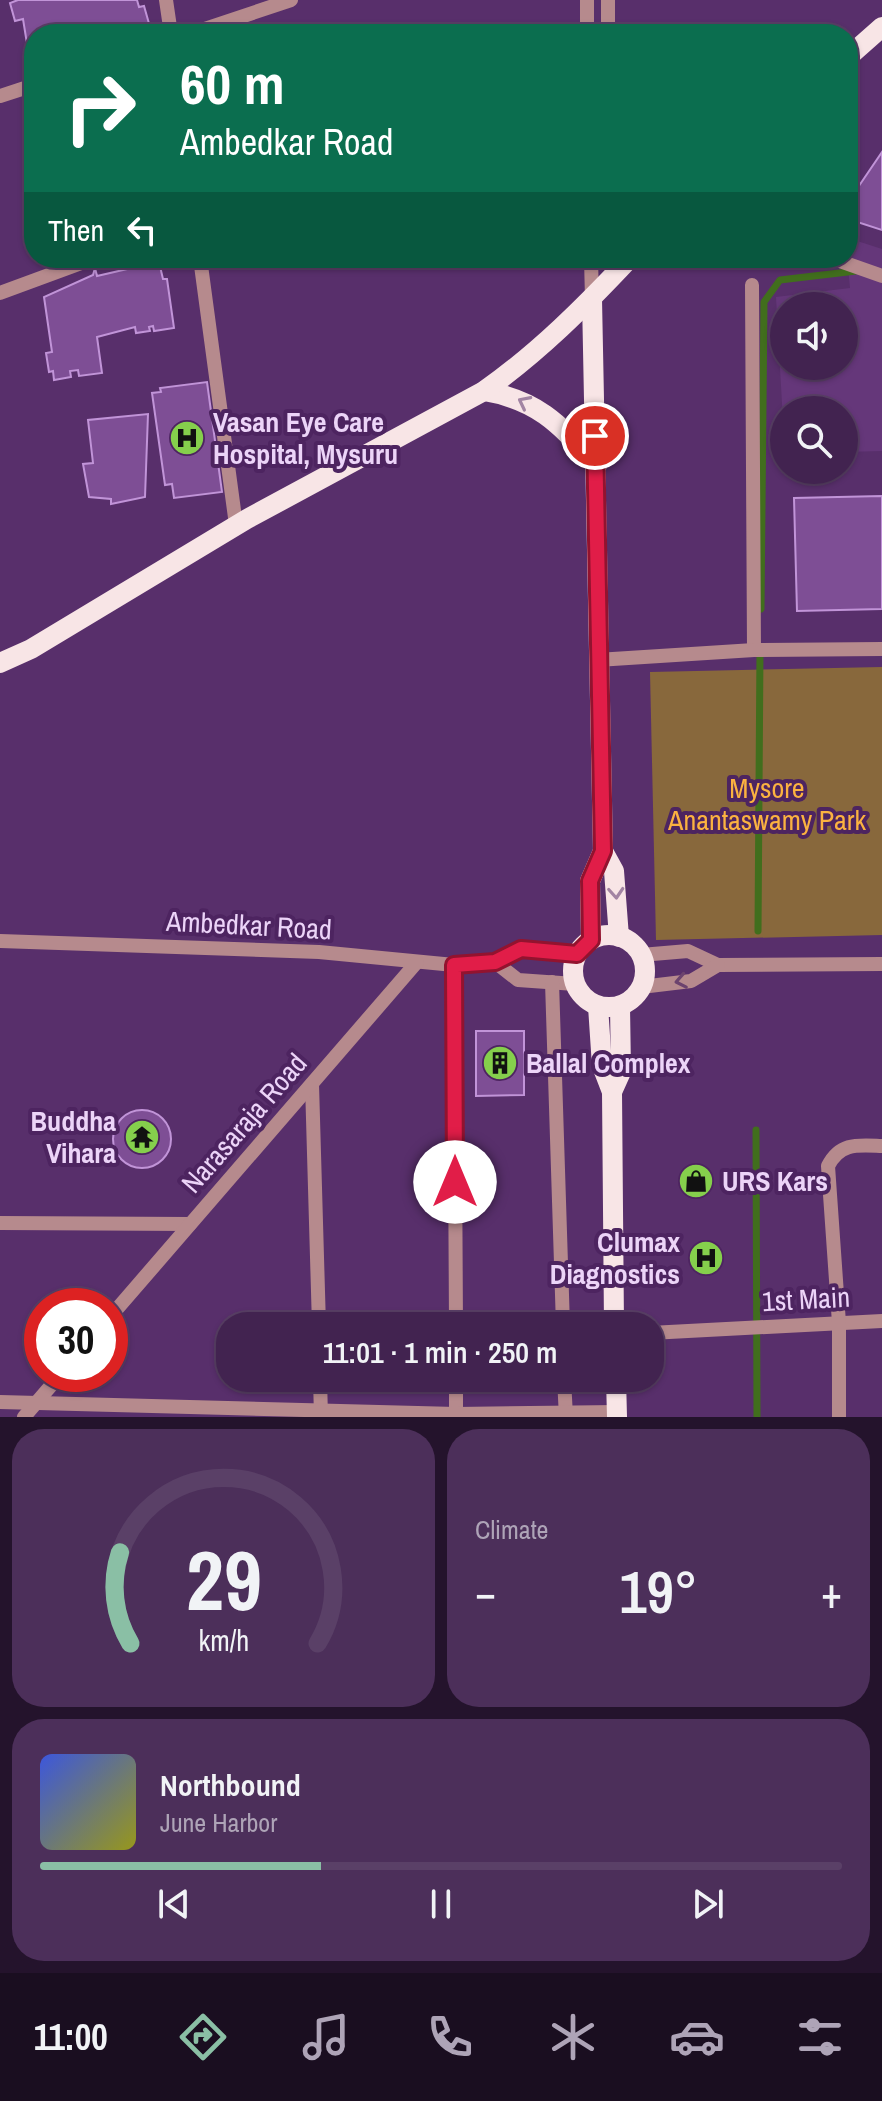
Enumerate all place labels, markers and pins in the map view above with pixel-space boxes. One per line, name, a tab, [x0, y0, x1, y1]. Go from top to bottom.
pin	[561, 402, 629, 470]
place label: Vasan Eye Care Hospital, Mysuru	[213, 403, 398, 473]
hospital icon: Vasan Eye Care Hospital, Mysuru	[168, 419, 206, 457]
building icon: Ballal Complex	[481, 1044, 519, 1082]
place label: Ballal Complex	[526, 1044, 691, 1082]
place label: Buddha Vihara	[31, 1102, 116, 1172]
temple icon: Buddha Vihara	[123, 1118, 161, 1156]
shop icon: URS Kars	[677, 1162, 715, 1200]
place label: URS Kars	[722, 1162, 828, 1200]
place label: Clumax Diagnostics	[550, 1223, 680, 1293]
hospital icon: Clumax Diagnostics	[687, 1239, 725, 1277]

